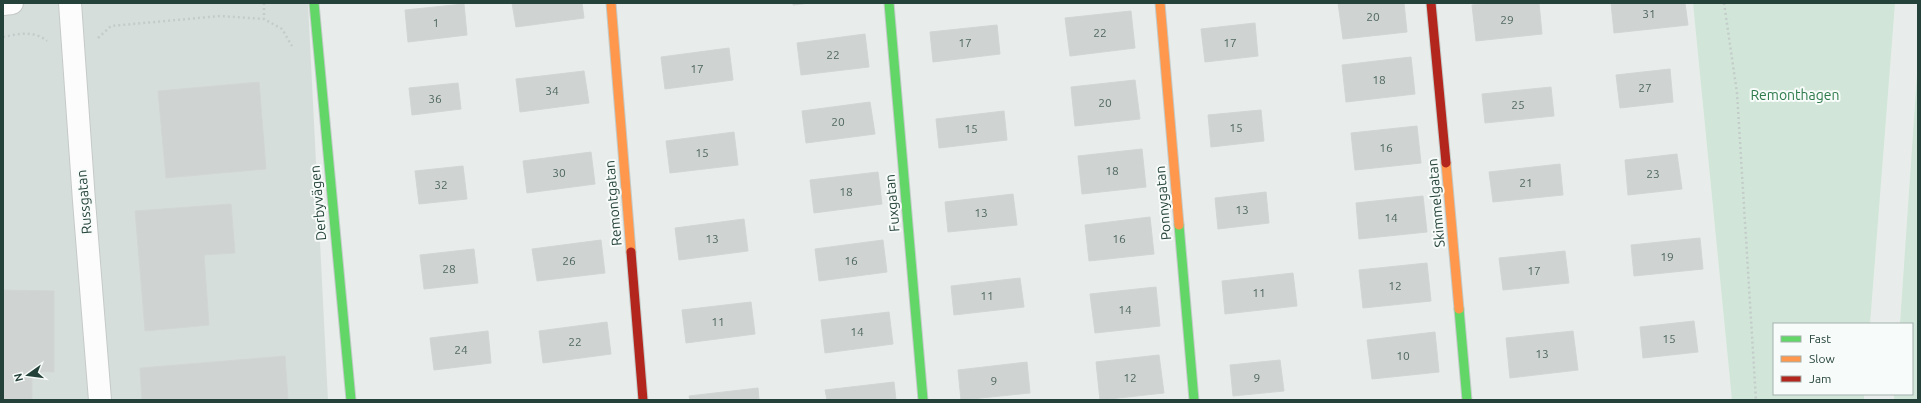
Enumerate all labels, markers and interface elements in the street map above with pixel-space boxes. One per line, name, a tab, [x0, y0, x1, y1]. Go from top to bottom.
house number: 31	[1642, 7, 1656, 20]
house number: 20	[1366, 10, 1380, 23]
house number: 29	[1500, 13, 1514, 26]
house number: 1	[433, 16, 439, 29]
house number: 22	[1093, 26, 1107, 39]
house number: 17	[958, 36, 972, 49]
house number: 17	[1223, 36, 1237, 49]
house number: 22	[826, 48, 840, 61]
house number: 17	[690, 62, 704, 75]
house number: 18	[1372, 73, 1386, 86]
house number: 27	[1638, 81, 1652, 94]
house number: 34	[545, 84, 559, 97]
park label: Remonthagen	[1750, 87, 1840, 103]
house number: 36	[428, 92, 442, 105]
house number: 20	[1098, 96, 1112, 109]
house number: 25	[1511, 98, 1525, 111]
house number: 20	[831, 115, 845, 128]
house number: 15	[1229, 121, 1243, 134]
house number: 15	[964, 122, 978, 135]
house number: 16	[1379, 141, 1393, 154]
house number: 15	[695, 146, 709, 159]
street label: Skimmelgatan	[1424, 158, 1448, 248]
street label: Remontgatan	[601, 159, 625, 247]
house number: 18	[1105, 164, 1119, 177]
street label: Derbyvägen	[307, 165, 329, 241]
street label: Ponnygatan	[1152, 165, 1174, 241]
house number: 30	[552, 166, 566, 179]
house number: 23	[1646, 167, 1660, 180]
street label: Russgatan	[73, 169, 95, 235]
street label: Fuxgatan	[882, 173, 902, 233]
house number: 21	[1519, 176, 1533, 189]
house number: 32	[434, 178, 448, 191]
house number: 18	[839, 185, 853, 198]
house number: 13	[1235, 203, 1249, 216]
house number: 13	[974, 206, 988, 219]
house number: 14	[1384, 211, 1398, 224]
house number: 13	[705, 232, 719, 245]
house number: 16	[1112, 232, 1126, 245]
house number: 19	[1660, 250, 1674, 263]
house number: 26	[562, 254, 576, 267]
house number: 16	[844, 254, 858, 267]
house number: 28	[442, 262, 456, 275]
house number: 17	[1527, 264, 1541, 277]
house number: 12	[1388, 279, 1402, 292]
house number: 11	[1252, 286, 1266, 299]
house number: 11	[980, 289, 994, 302]
house number: 14	[1118, 303, 1132, 316]
house number: 11	[711, 315, 725, 328]
legend	[1773, 323, 1913, 395]
house number: 14	[850, 325, 864, 338]
house number: 15	[1662, 332, 1676, 345]
text: Fast	[1809, 332, 1831, 345]
house number: 22	[568, 335, 582, 348]
house number: 24	[454, 343, 468, 356]
house number: 13	[1535, 347, 1549, 360]
house number: 10	[1396, 349, 1410, 362]
text: Slow	[1809, 352, 1835, 365]
north arrow	[8, 355, 48, 395]
house number: 12	[1123, 371, 1137, 384]
house number: 9	[1254, 371, 1260, 384]
text: N	[11, 372, 25, 383]
text: Jam	[1809, 372, 1831, 385]
house number: 9	[991, 374, 997, 387]

